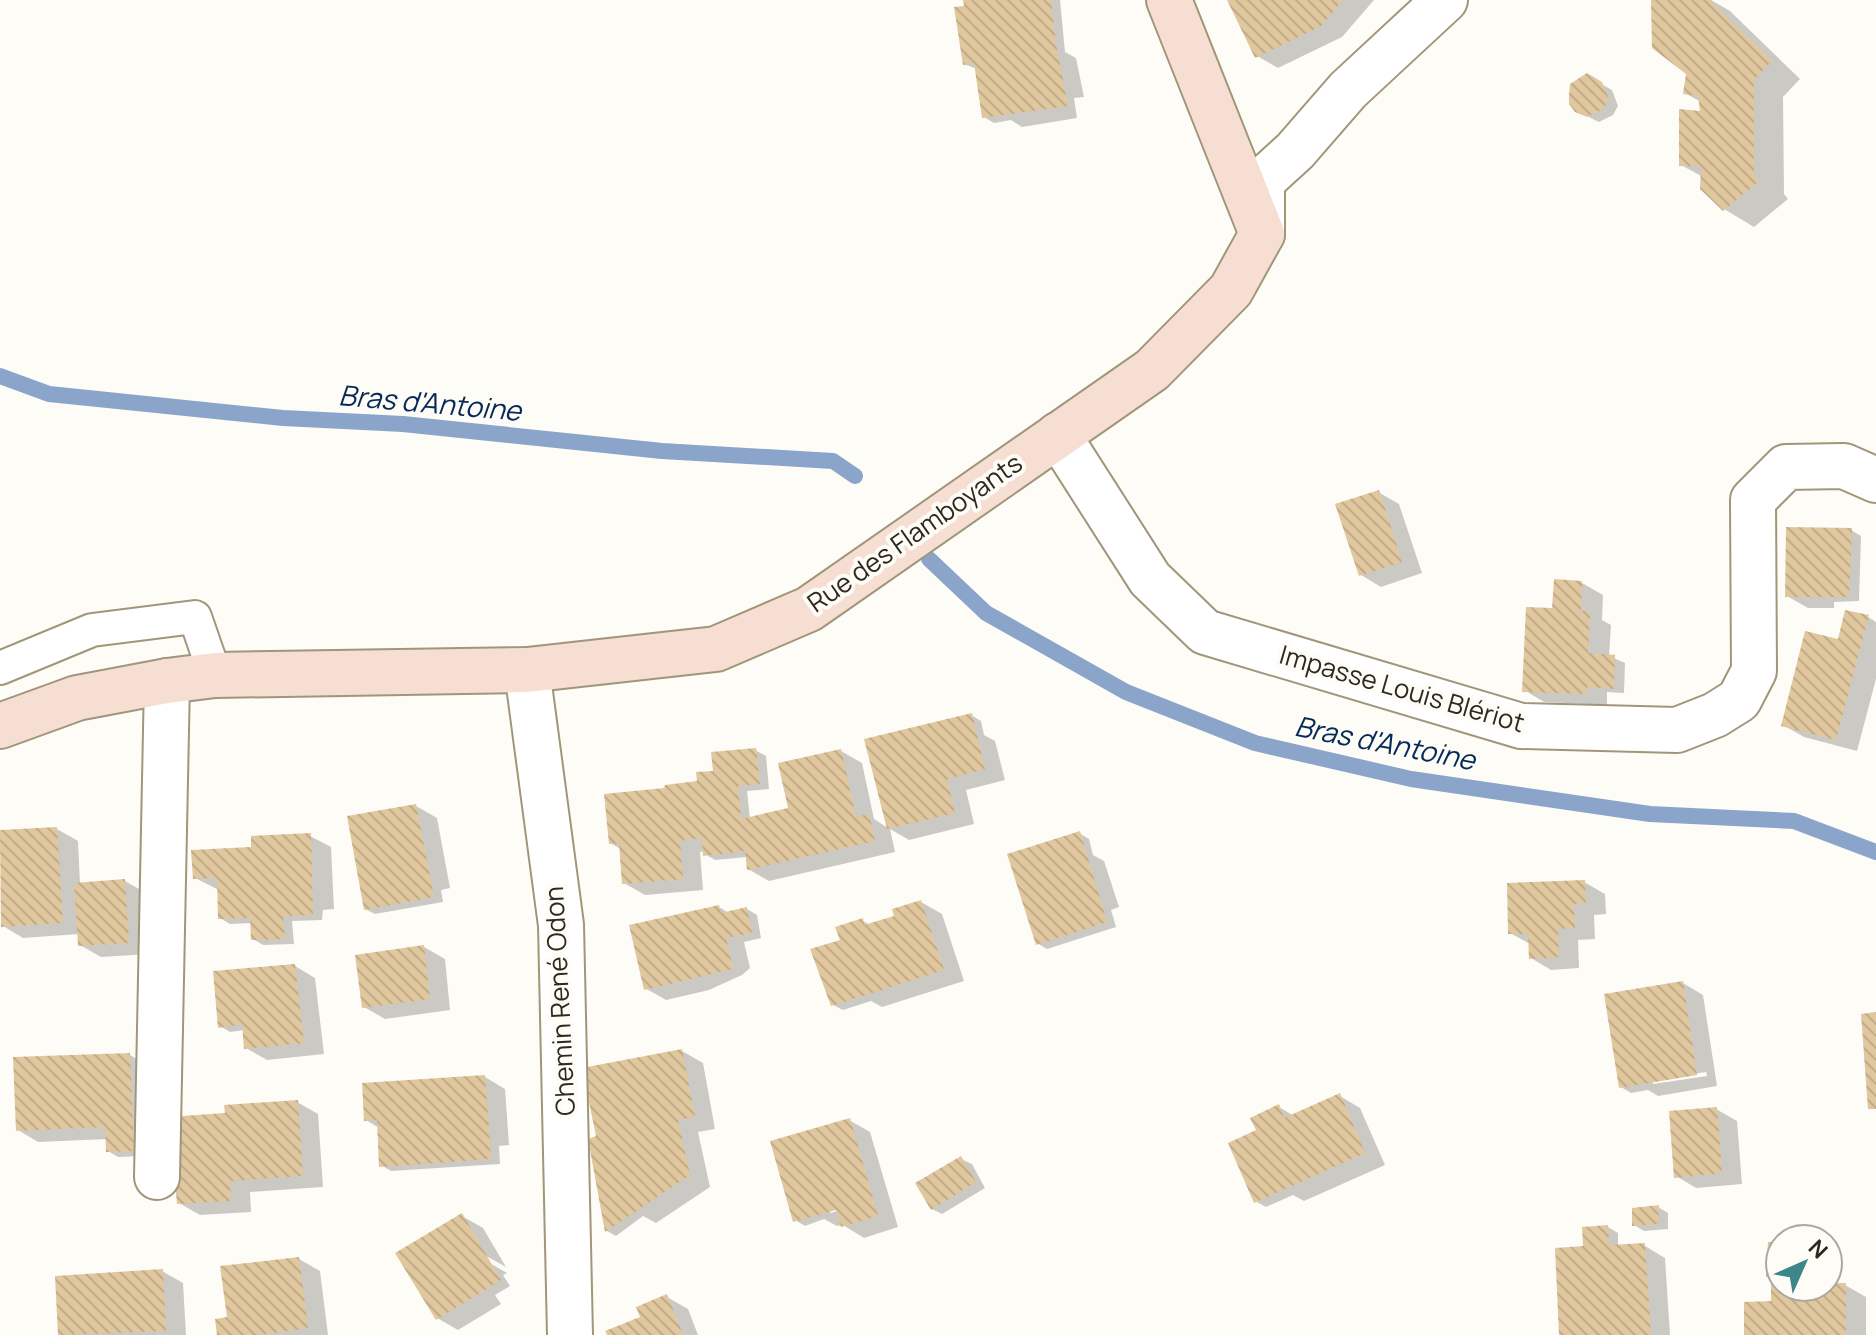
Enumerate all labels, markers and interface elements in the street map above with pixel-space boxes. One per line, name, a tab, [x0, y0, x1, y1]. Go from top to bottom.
water label: Bras d'Antoine	[337, 375, 524, 429]
street label: Rue des Flamboyants	[800, 444, 1029, 620]
street label: Impasse Louis Blériot	[1276, 636, 1529, 740]
water label: Bras d'Antoine	[1292, 706, 1480, 778]
street label: Chemin René Odon	[535, 885, 583, 1117]
north arrow	[1764, 1223, 1844, 1303]
text: N	[1802, 1233, 1834, 1265]

